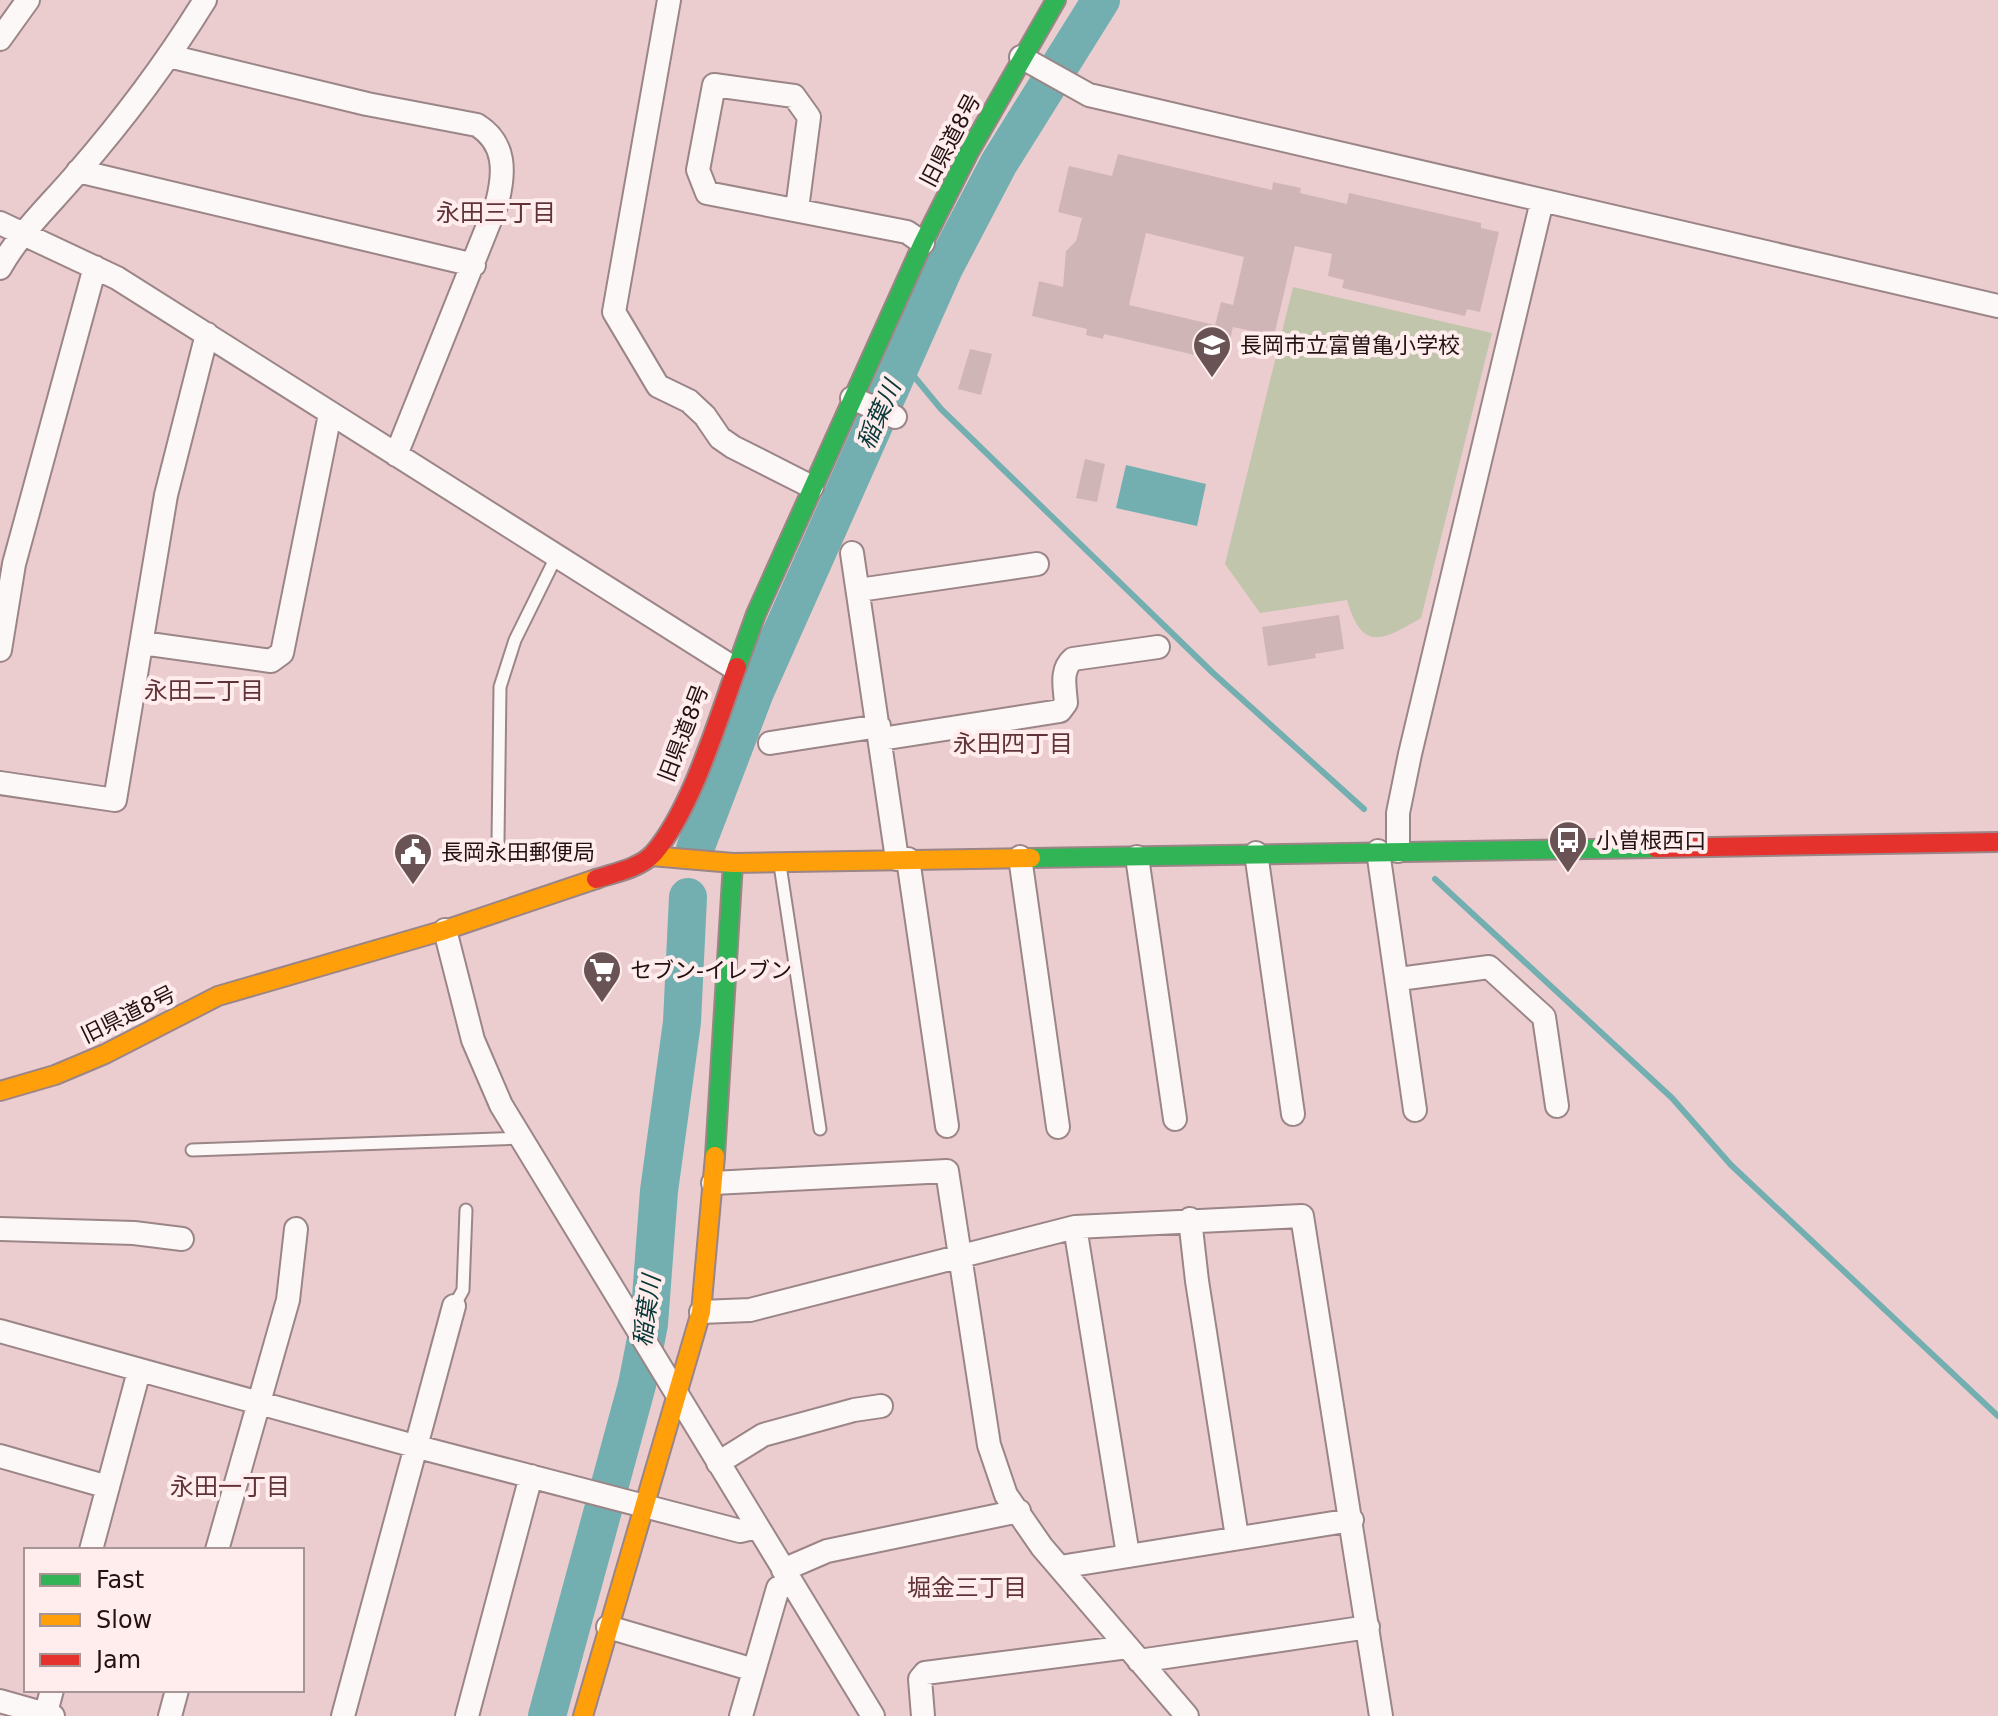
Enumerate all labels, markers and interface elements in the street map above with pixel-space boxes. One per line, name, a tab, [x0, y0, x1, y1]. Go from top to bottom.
street label: 旧県道8号	[915, 89, 985, 191]
district label: 永田三丁目	[436, 199, 556, 227]
school or university icon: 長岡市立富曽亀小学校	[1191, 324, 1233, 379]
place label: 長岡市立富曽亀小学校	[1240, 333, 1460, 358]
water label: 稲葉川	[852, 374, 908, 454]
district label: 永田二丁目	[144, 677, 264, 705]
street label: 旧県道8号	[654, 681, 713, 785]
district label: 永田四丁目	[953, 730, 1073, 758]
bus stop icon: 小曽根西口	[1547, 819, 1589, 874]
place label: 小曽根西口	[1596, 828, 1706, 853]
public building icon: 長岡永田郵便局	[392, 831, 434, 886]
place label: 長岡永田郵便局	[441, 840, 595, 865]
supermarket icon: セブン-イレブン	[581, 949, 623, 1004]
place label: セブン-イレブン	[630, 958, 792, 983]
street label: 旧県道8号	[77, 981, 180, 1048]
water label: 稲葉川	[628, 1270, 666, 1349]
district label: 永田一丁目	[170, 1473, 290, 1501]
legend	[24, 1548, 304, 1692]
text: Fast	[96, 1566, 144, 1594]
district label: 堀金三丁目	[907, 1574, 1027, 1602]
text: Slow	[96, 1606, 152, 1634]
text: Jam	[94, 1646, 141, 1674]

